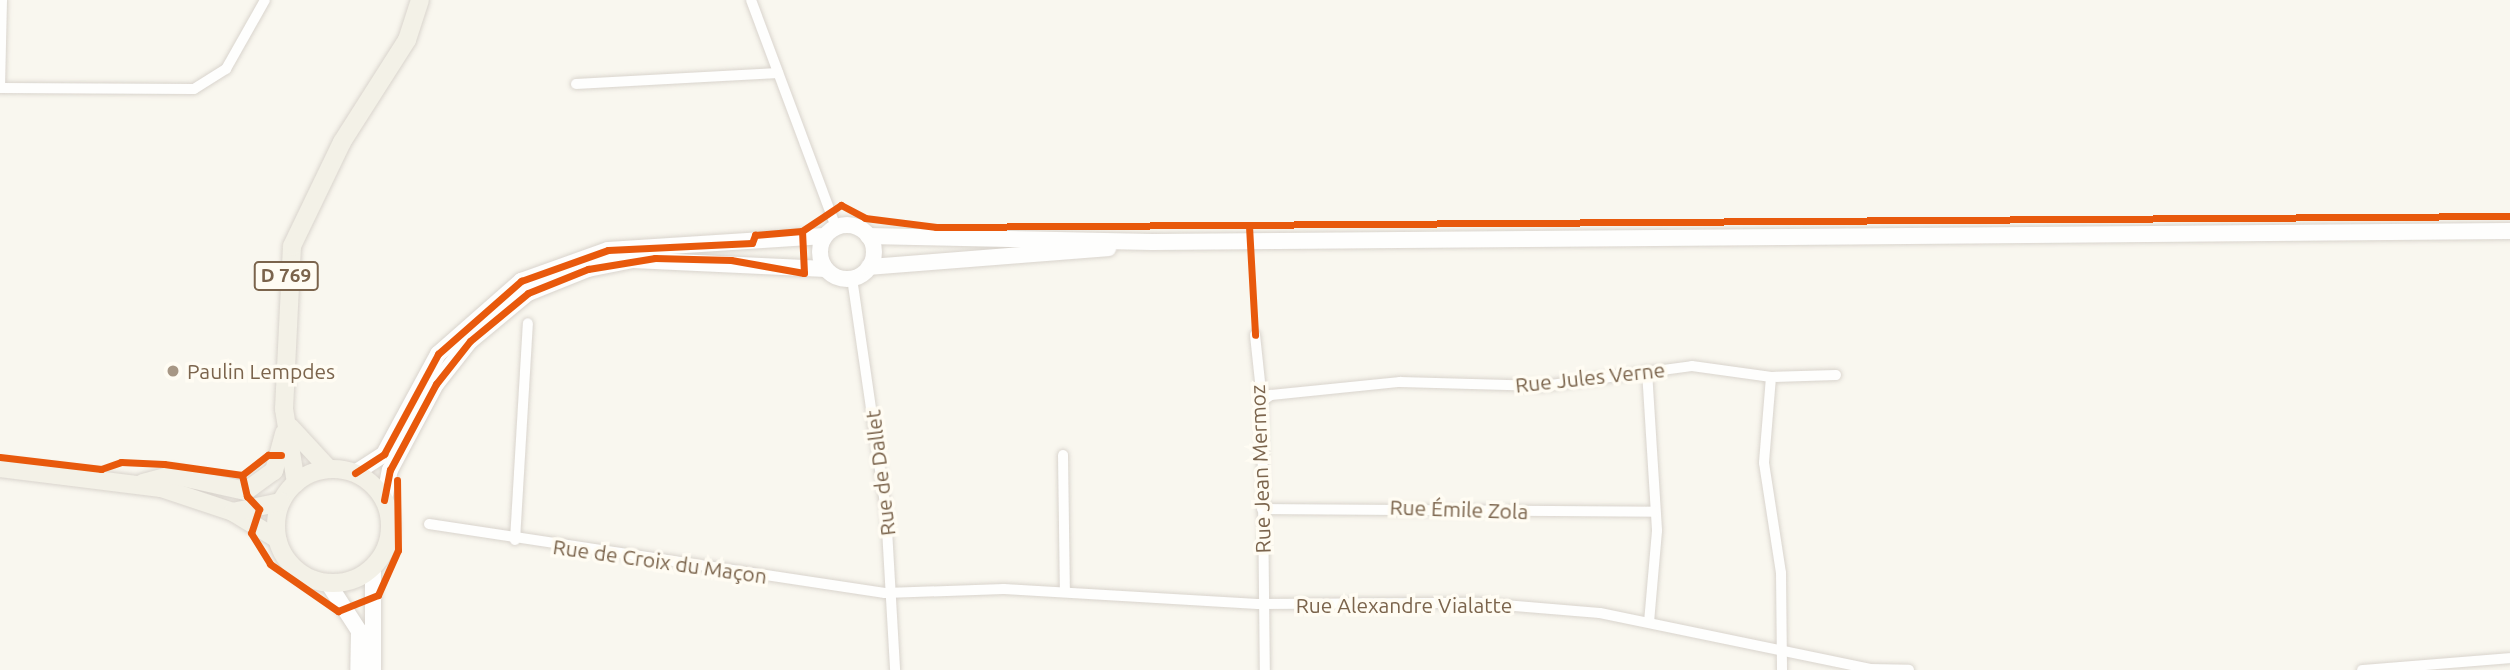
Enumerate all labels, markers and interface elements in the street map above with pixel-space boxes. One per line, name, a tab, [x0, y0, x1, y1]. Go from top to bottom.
road number: D 769	[253, 260, 319, 292]
street label: Rue Jules Verne	[1514, 357, 1666, 397]
place label: Paulin Lempdes	[187, 358, 335, 384]
marker: Paulin Lempdes	[165, 363, 181, 379]
street label: Rue Jean Mermoz	[1244, 384, 1276, 554]
street label: Rue de Dallet	[860, 409, 900, 537]
street label: Rue Émile Zola	[1389, 494, 1529, 524]
street label: Rue de Croix du Maçon	[551, 534, 769, 588]
street label: Rue Alexandre Vialatte	[1296, 592, 1512, 618]

